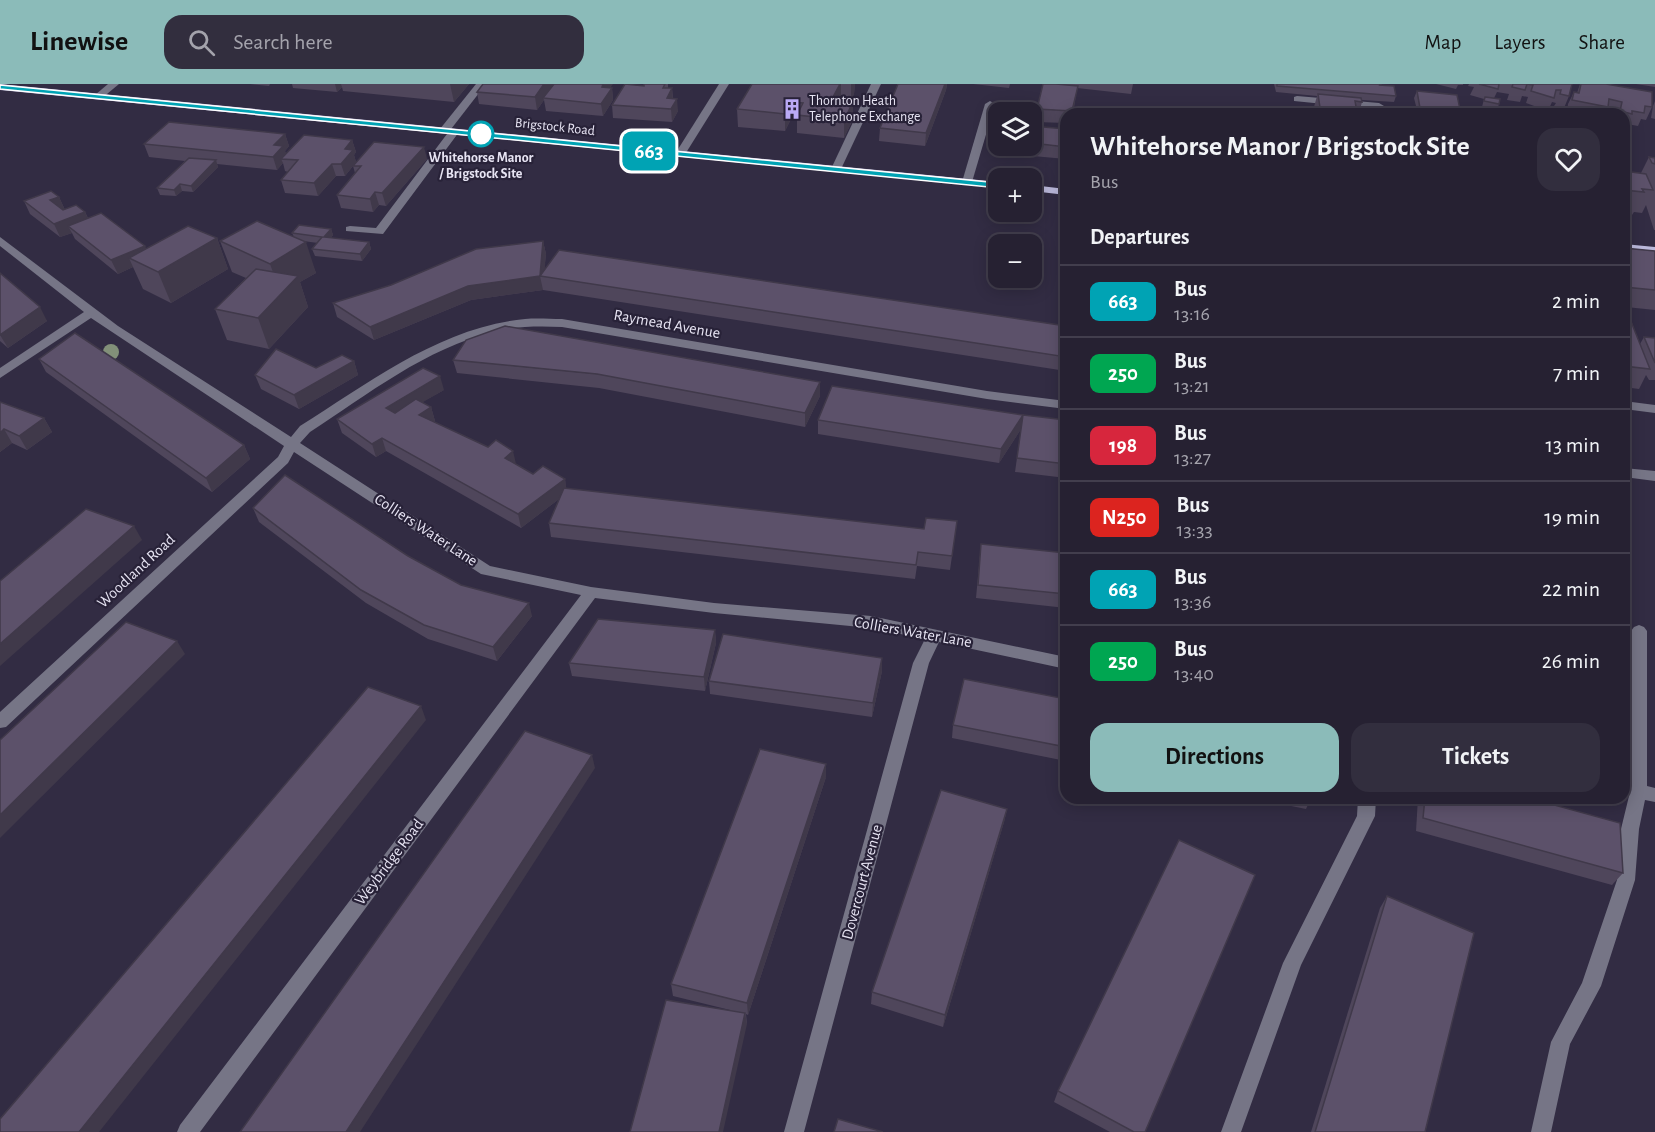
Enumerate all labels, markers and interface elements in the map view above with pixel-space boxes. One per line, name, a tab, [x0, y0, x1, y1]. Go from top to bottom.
search box	[164, 15, 584, 69]
icon: search	[185, 26, 218, 59]
text: Linewise	[30, 28, 128, 56]
text: Search here	[233, 31, 333, 53]
text: Map	[1425, 32, 1461, 53]
text: Layers	[1494, 32, 1545, 53]
text: Share	[1578, 32, 1625, 53]
place label: Thornton Heath Telephone Exchange	[809, 94, 921, 124]
building icon: Thornton Heath Telephone Exchange	[780, 97, 804, 121]
map controls	[988, 102, 1042, 288]
button: layers	[988, 102, 1042, 156]
street label: Brigstock Road	[514, 116, 596, 138]
marker: Whitehorse Manor / Brigstock Site	[468, 121, 494, 147]
button: heart	[1537, 128, 1600, 191]
line badge: 663	[614, 132, 684, 170]
text: Whitehorse Manor / Brigstock Site	[1090, 133, 1470, 161]
text: 663	[634, 141, 664, 162]
place label: Whitehorse Manor / Brigstock Site	[429, 151, 534, 181]
button: +	[988, 168, 1042, 222]
text: Bus	[1090, 172, 1118, 192]
text: Departures	[1090, 226, 1190, 248]
button: −	[988, 234, 1042, 288]
text: Bus	[1174, 278, 1207, 300]
text: 2 min	[1552, 290, 1600, 312]
text: 663	[1108, 291, 1138, 312]
text: 13:16	[1174, 304, 1210, 324]
street label: Raymead Avenue	[612, 307, 721, 342]
text: Bus	[1174, 350, 1207, 372]
text: 7 min	[1553, 362, 1600, 384]
text: 250	[1108, 363, 1138, 384]
text: 13:21	[1174, 376, 1210, 396]
text: Bus	[1174, 422, 1207, 444]
text: 13 min	[1545, 434, 1600, 456]
text: 198	[1109, 435, 1137, 456]
text: 13:27	[1174, 448, 1211, 468]
street label: Colliers Water Lane	[372, 491, 480, 569]
text: Bus	[1177, 494, 1209, 516]
text: 19 min	[1544, 506, 1600, 528]
text: N250	[1102, 507, 1147, 528]
text: 13:33	[1177, 520, 1213, 540]
street label: Woodland Road	[94, 531, 178, 611]
text: Bus	[1174, 566, 1207, 588]
text: 22 min	[1542, 578, 1600, 600]
text: 663	[1108, 579, 1138, 600]
text: 13:36	[1174, 592, 1211, 612]
street label: Colliers Water Lane	[853, 614, 973, 650]
text: Bus	[1174, 638, 1207, 660]
text: 26 min	[1542, 650, 1600, 672]
text: 250	[1108, 651, 1138, 672]
text: 13:40	[1174, 664, 1214, 684]
button: Directions	[1090, 723, 1339, 792]
button: Tickets	[1351, 723, 1600, 792]
street label: Weybridge Road	[352, 816, 427, 908]
street label: Dovercourt Avenue	[839, 823, 885, 941]

